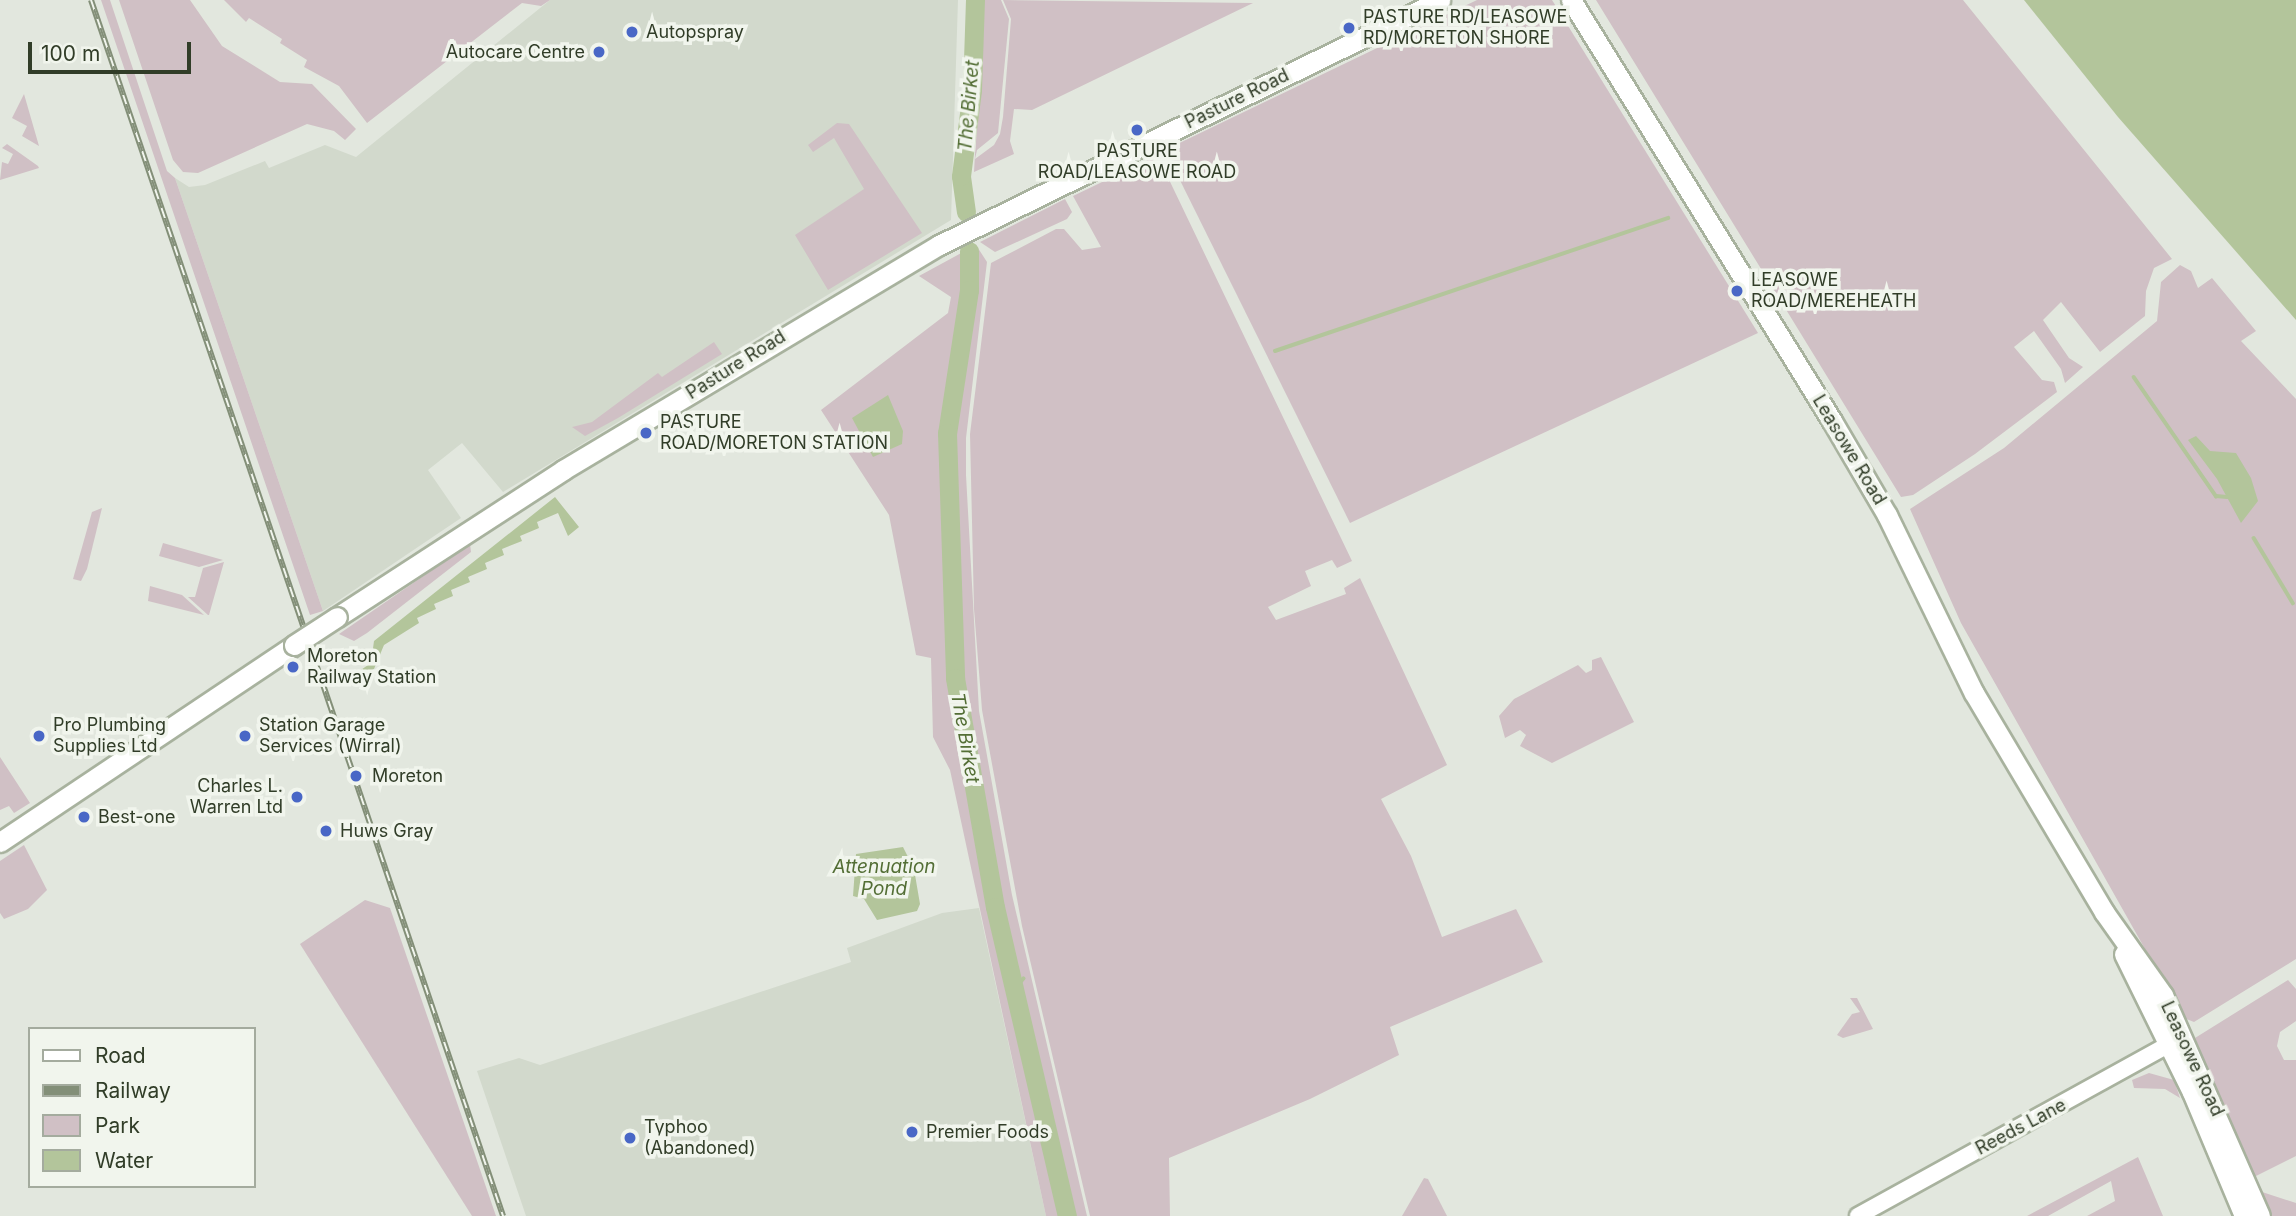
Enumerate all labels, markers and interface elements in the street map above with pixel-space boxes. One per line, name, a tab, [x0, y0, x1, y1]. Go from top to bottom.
place label: PASTURE RD/LEASOWE RD/MORETON SHORE	[1363, 7, 1567, 50]
marker: PASTURE RD/LEASOWE RD/MORETON SHORE	[1341, 20, 1357, 36]
place label: Autopspray	[646, 21, 744, 43]
marker: Autopspray	[624, 24, 640, 40]
scale bar	[32, 28, 194, 72]
text: 100 m	[41, 41, 100, 66]
place label: Autocare Centre	[446, 41, 585, 63]
marker: Autocare Centre	[591, 44, 607, 60]
water label: The Birket	[954, 59, 984, 153]
street label: Pasture Road	[1181, 65, 1293, 133]
marker: PASTURE ROAD/LEASOWE ROAD	[1129, 122, 1145, 138]
place label: PASTURE ROAD/LEASOWE ROAD	[1038, 141, 1236, 184]
place label: LEASOWE ROAD/MEREHEATH	[1751, 270, 1916, 312]
marker: LEASOWE ROAD/MEREHEATH	[1729, 283, 1745, 299]
street label: Pasture Road	[682, 326, 790, 404]
street label: Leasowe Road	[1808, 391, 1890, 509]
place label: PASTURE ROAD/MORETON STATION	[660, 412, 888, 454]
marker: PASTURE ROAD/MORETON STATION	[638, 425, 654, 441]
place label: Moreton Railway Station	[307, 646, 436, 688]
marker: Moreton Railway Station	[285, 659, 301, 675]
water label: The Birket	[946, 691, 984, 785]
place label: Pro Plumbing Supplies Ltd	[53, 715, 166, 758]
place label: Station Garage Services (Wirral)	[259, 715, 401, 758]
marker: Pro Plumbing Supplies Ltd	[31, 728, 47, 744]
marker: Station Garage Services (Wirral)	[237, 728, 253, 744]
place label: Moreton	[372, 765, 443, 787]
marker: Moreton	[346, 766, 366, 786]
place label: Charles L. Warren Ltd	[190, 776, 283, 818]
marker: Charles L. Warren Ltd	[289, 789, 305, 805]
place label: Best-one	[98, 806, 176, 828]
marker: Best-one	[76, 809, 92, 825]
place label: Huws Gray	[340, 820, 433, 842]
marker: Huws Gray	[318, 823, 334, 839]
water label: Attenuation Pond	[832, 856, 936, 900]
street label: Leasowe Road	[2156, 998, 2228, 1120]
legend	[28, 1027, 256, 1188]
text: Road	[95, 1043, 146, 1068]
text: Railway	[95, 1078, 171, 1103]
street label: Reeds Lane	[1972, 1094, 2070, 1160]
text: Park	[95, 1113, 140, 1138]
place label: Typhoo (Abandoned)	[644, 1117, 755, 1160]
place label: Premier Foods	[926, 1121, 1049, 1143]
marker: Premier Foods	[904, 1124, 920, 1140]
marker: Typhoo (Abandoned)	[622, 1130, 638, 1146]
text: Water	[95, 1148, 153, 1173]

